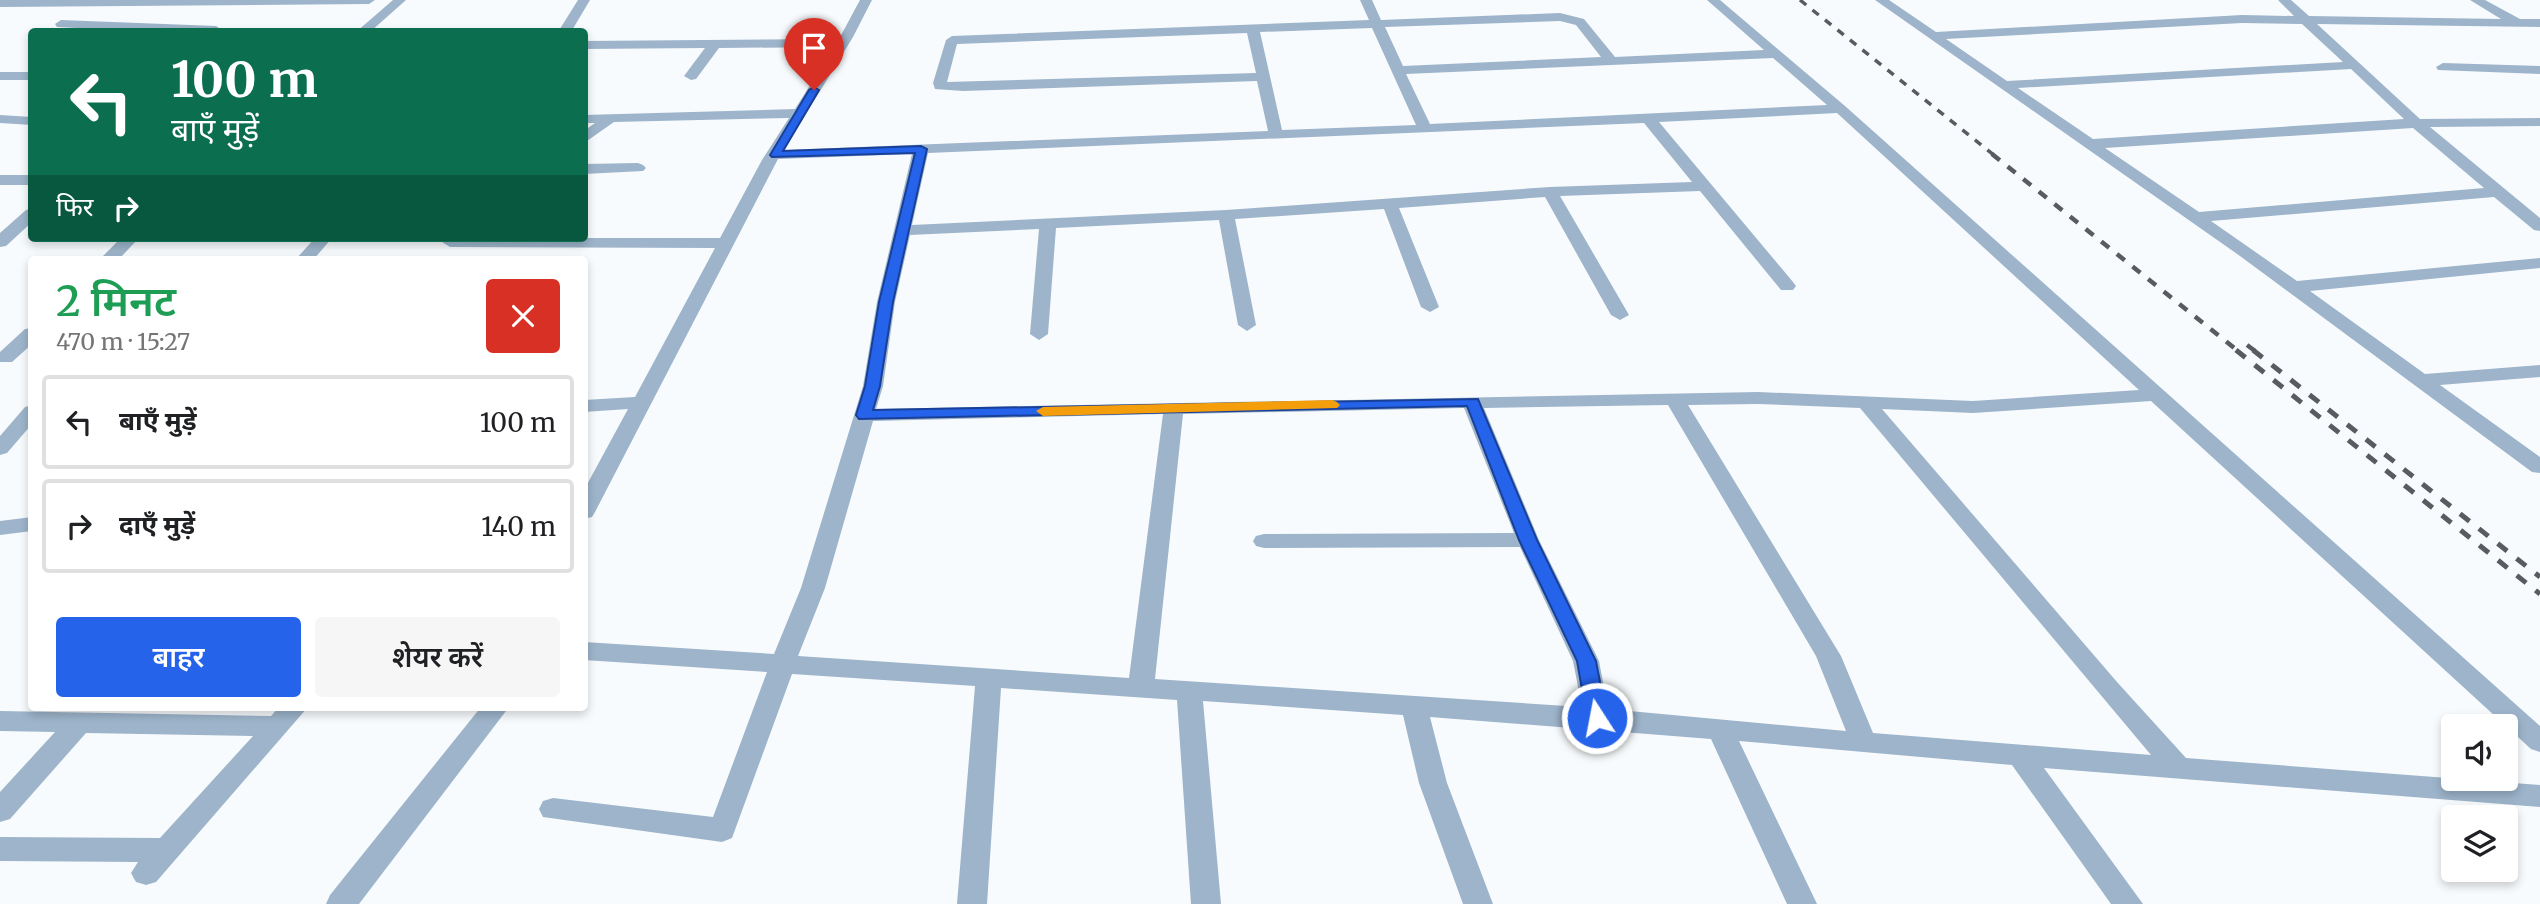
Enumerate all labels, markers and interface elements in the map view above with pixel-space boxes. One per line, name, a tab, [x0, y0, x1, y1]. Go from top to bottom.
pin	[784, 18, 844, 90]
icon: arrive	[795, 29, 833, 67]
text: 100 m	[171, 49, 318, 110]
icon: left	[56, 56, 147, 147]
text: बाएँ मुड़ें	[171, 110, 259, 150]
icon: right	[107, 189, 145, 227]
text: फिर	[56, 190, 93, 223]
text: 2 मिनट	[56, 275, 176, 327]
button: close	[486, 279, 560, 353]
text: 470 m · 15:27	[56, 327, 190, 356]
icon: left	[60, 403, 98, 441]
text: बाएँ मुड़ें	[119, 404, 196, 437]
text: 100 m	[480, 406, 556, 439]
icon: right	[60, 507, 98, 545]
text: दाएँ मुड़ें	[119, 508, 195, 541]
text: 140 m	[481, 510, 556, 543]
button: बाहर	[56, 617, 301, 697]
button: शेयर करें	[315, 617, 560, 697]
position arrow	[1560, 681, 1634, 755]
map controls	[2441, 714, 2518, 882]
button: sound	[2441, 714, 2518, 791]
button: layers	[2441, 805, 2518, 882]

